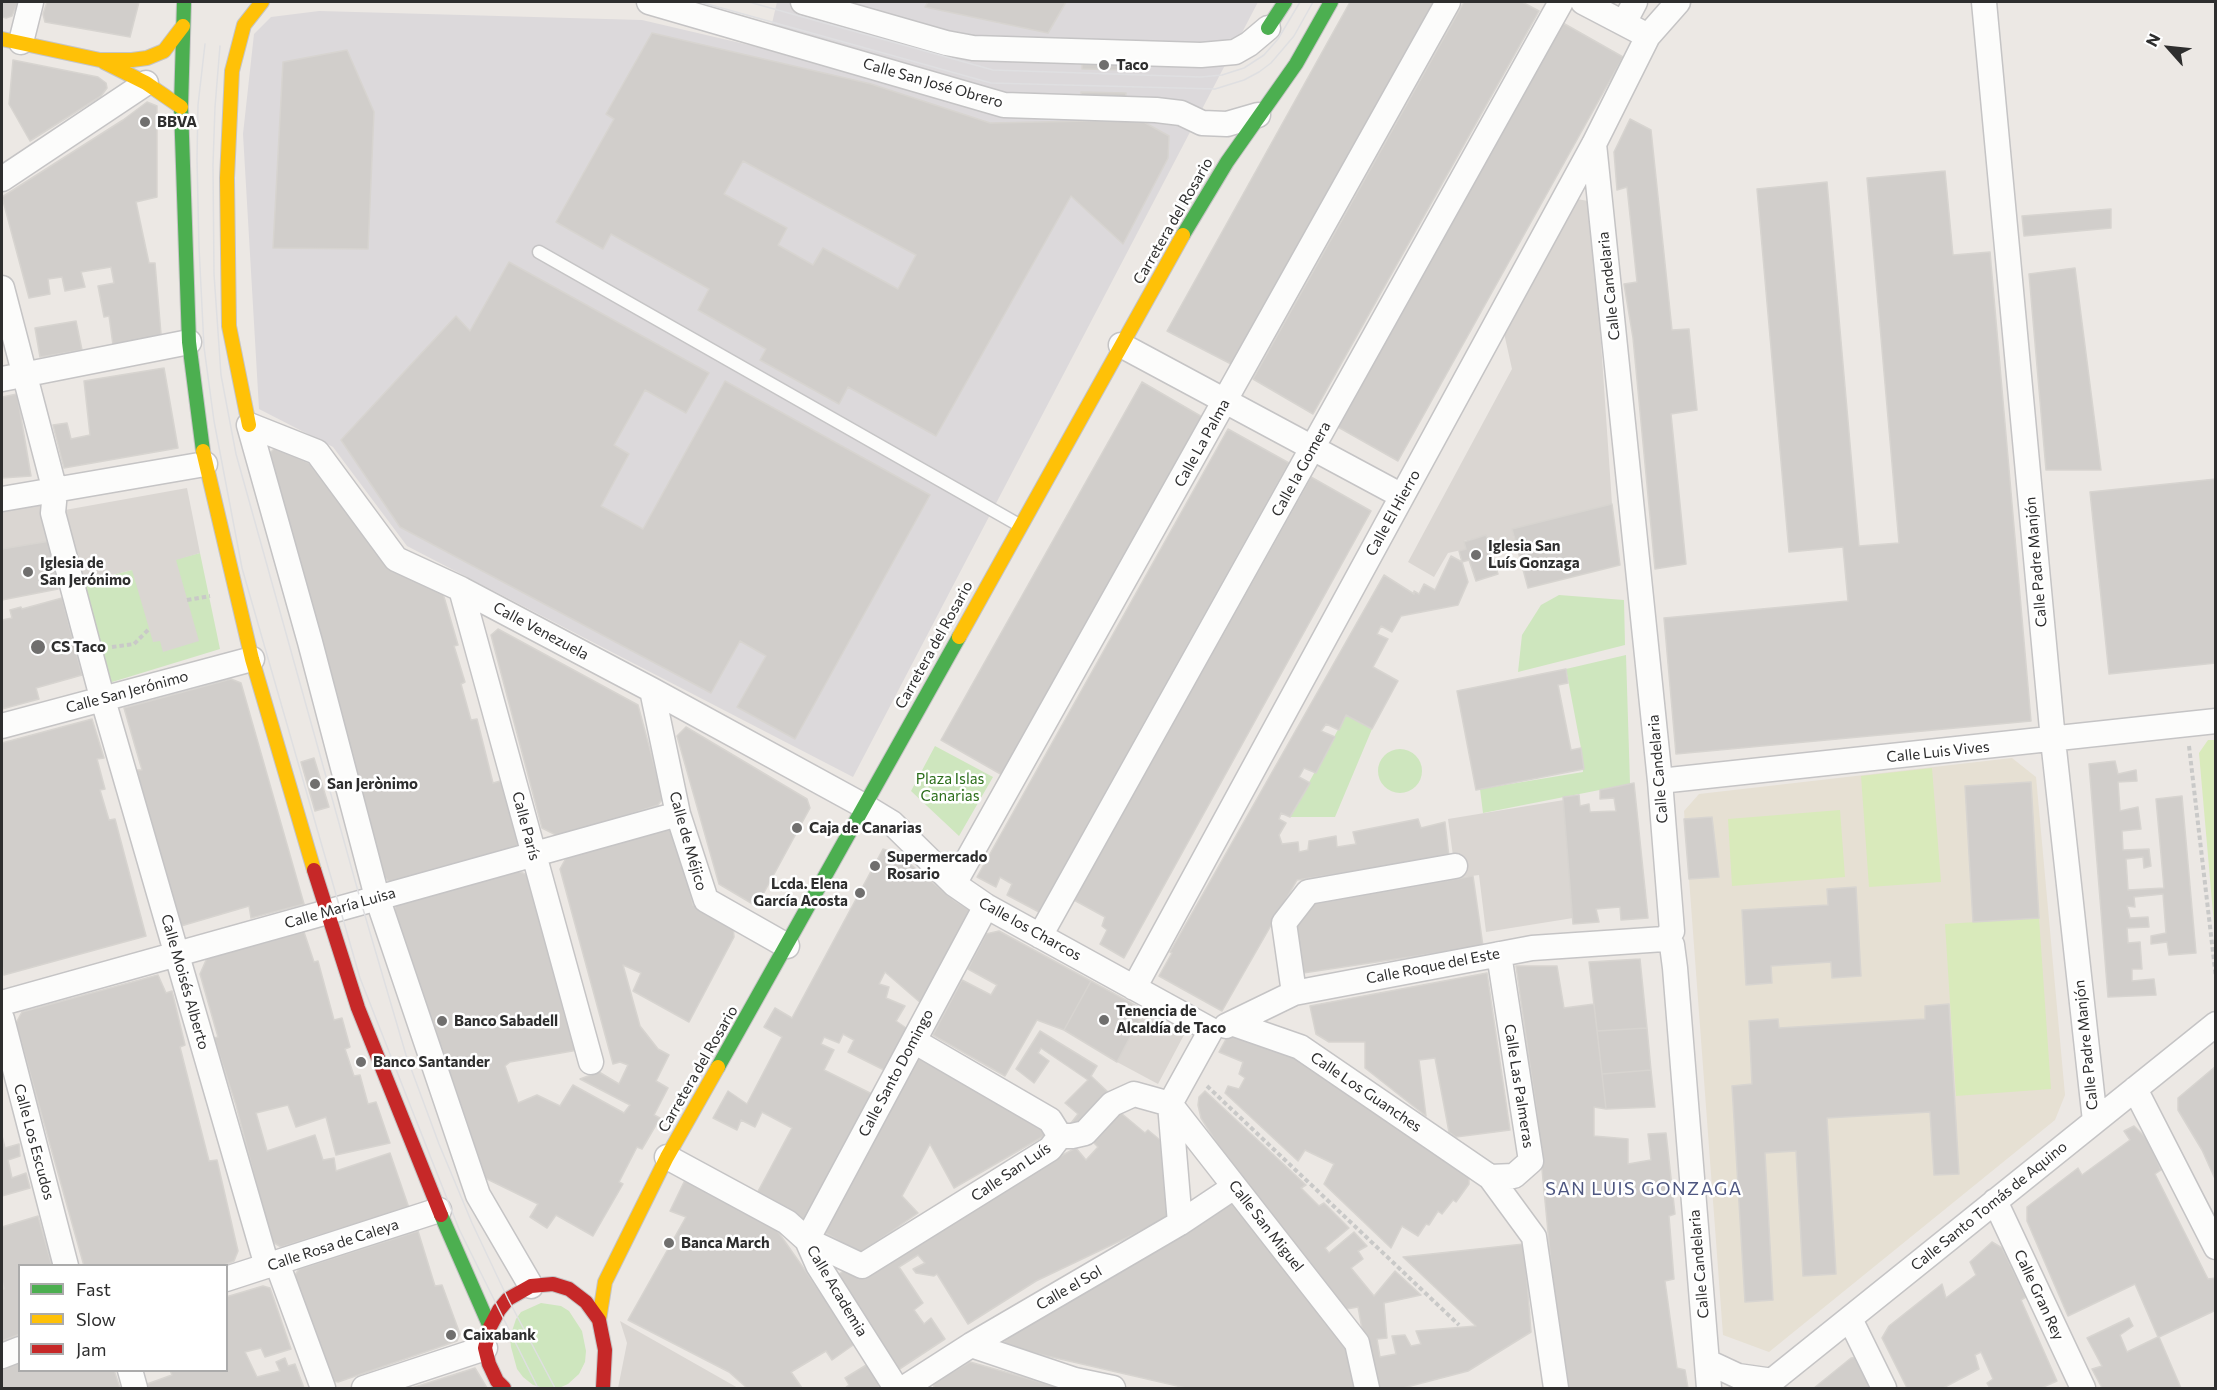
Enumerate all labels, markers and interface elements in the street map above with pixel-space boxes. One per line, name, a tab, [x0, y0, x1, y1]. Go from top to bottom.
north arrow	[2139, 18, 2199, 78]
text: N	[2141, 30, 2164, 49]
street label: Calle San José Obrero	[861, 54, 1005, 112]
place label: Taco	[1116, 56, 1149, 74]
marker: Taco	[1097, 58, 1111, 72]
place label: BBVA	[157, 113, 197, 131]
marker: BBVA	[138, 115, 152, 129]
street label: Carretera del Rosario	[1129, 154, 1217, 288]
street label: Calle Candelaria	[1594, 231, 1624, 341]
street label: Calle La Palma	[1170, 396, 1234, 490]
street label: Calle la Gomera	[1268, 418, 1334, 520]
street label: Calle El Hierro	[1362, 467, 1424, 559]
street label: Calle Padre Manjón	[2021, 496, 2051, 628]
place label: Iglesia San Luís Gonzaga	[1488, 537, 1580, 572]
marker: Iglesia San Luís Gonzaga	[1469, 548, 1483, 562]
place label: Iglesia de San Jerónimo	[40, 554, 131, 589]
marker: Iglesia de San Jerónimo	[21, 565, 35, 579]
street label: Carretera del Rosario	[891, 578, 977, 712]
street label: Calle Venezuela	[490, 598, 592, 664]
marker: CS Taco	[29, 638, 47, 656]
place label: CS Taco	[51, 638, 106, 656]
street label: Calle San Jerónimo	[64, 667, 190, 717]
street label: Calle Candelaria	[1644, 714, 1672, 824]
street label: Calle Luis Vives	[1886, 738, 1990, 766]
park label: Plaza Islas Canarias	[916, 770, 984, 805]
place label: San Jerònimo	[327, 775, 418, 793]
marker: San Jerònimo	[308, 777, 322, 791]
street label: Calle de Méjico	[665, 789, 711, 893]
street label: Calle París	[508, 790, 544, 862]
place label: Caja de Canarias	[809, 819, 922, 837]
marker: Caja de Canarias	[790, 821, 804, 835]
place label: Supermercado Rosario	[887, 848, 987, 883]
marker: Supermercado Rosario	[868, 859, 882, 873]
place label: Lcda. Elena García Acosta	[753, 875, 848, 910]
street label: Calle María Luisa	[282, 884, 398, 932]
marker: Lcda. Elena García Acosta	[853, 886, 867, 900]
street label: Calle los Charcos	[976, 893, 1084, 965]
street label: Calle Moisés Alberto	[157, 912, 213, 1052]
street label: Calle Roque del Este	[1365, 944, 1501, 988]
street label: Calle Padre Manjón	[2070, 979, 2102, 1111]
street label: Carretera del Rosario	[654, 1002, 742, 1136]
place label: Tenencia de Alcaldía de Taco	[1116, 1002, 1226, 1037]
street label: Calle Santo Domingo	[855, 1006, 937, 1140]
place label: Banco Sabadell	[454, 1012, 558, 1030]
marker: Tenencia de Alcaldía de Taco	[1097, 1013, 1111, 1027]
marker: Banco Sabadell	[435, 1014, 449, 1028]
street label: Calle Las Palmeras	[1500, 1023, 1538, 1149]
street label: Calle Los Guanches	[1307, 1048, 1425, 1136]
place label: Banco Santander	[373, 1053, 490, 1071]
marker: Banco Santander	[354, 1055, 368, 1069]
street label: Calle Los Escudos	[10, 1082, 58, 1202]
street label: Calle Santo Tomás de Aquino	[1907, 1137, 2071, 1275]
street label: Calle San Luís	[968, 1139, 1054, 1205]
street label: Calle San Miguel	[1225, 1177, 1307, 1275]
district label: SAN LUIS GONZAGA	[1545, 1178, 1743, 1200]
street label: Calle Candelaria	[1685, 1209, 1713, 1319]
street label: Calle Rosa de Caleya	[265, 1215, 401, 1275]
place label: Banca March	[681, 1234, 770, 1252]
marker: Banca March	[662, 1236, 676, 1250]
street label: Calle Academia	[803, 1242, 871, 1340]
street label: Calle Gran Rey	[2010, 1247, 2068, 1343]
street label: Calle el Sol	[1033, 1262, 1105, 1314]
legend	[18, 1264, 228, 1372]
text: Fast	[76, 1278, 111, 1300]
text: Slow	[76, 1308, 116, 1330]
place label: Caixabank	[463, 1326, 536, 1344]
marker: Caixabank	[444, 1328, 458, 1342]
text: Jam	[76, 1338, 106, 1360]

